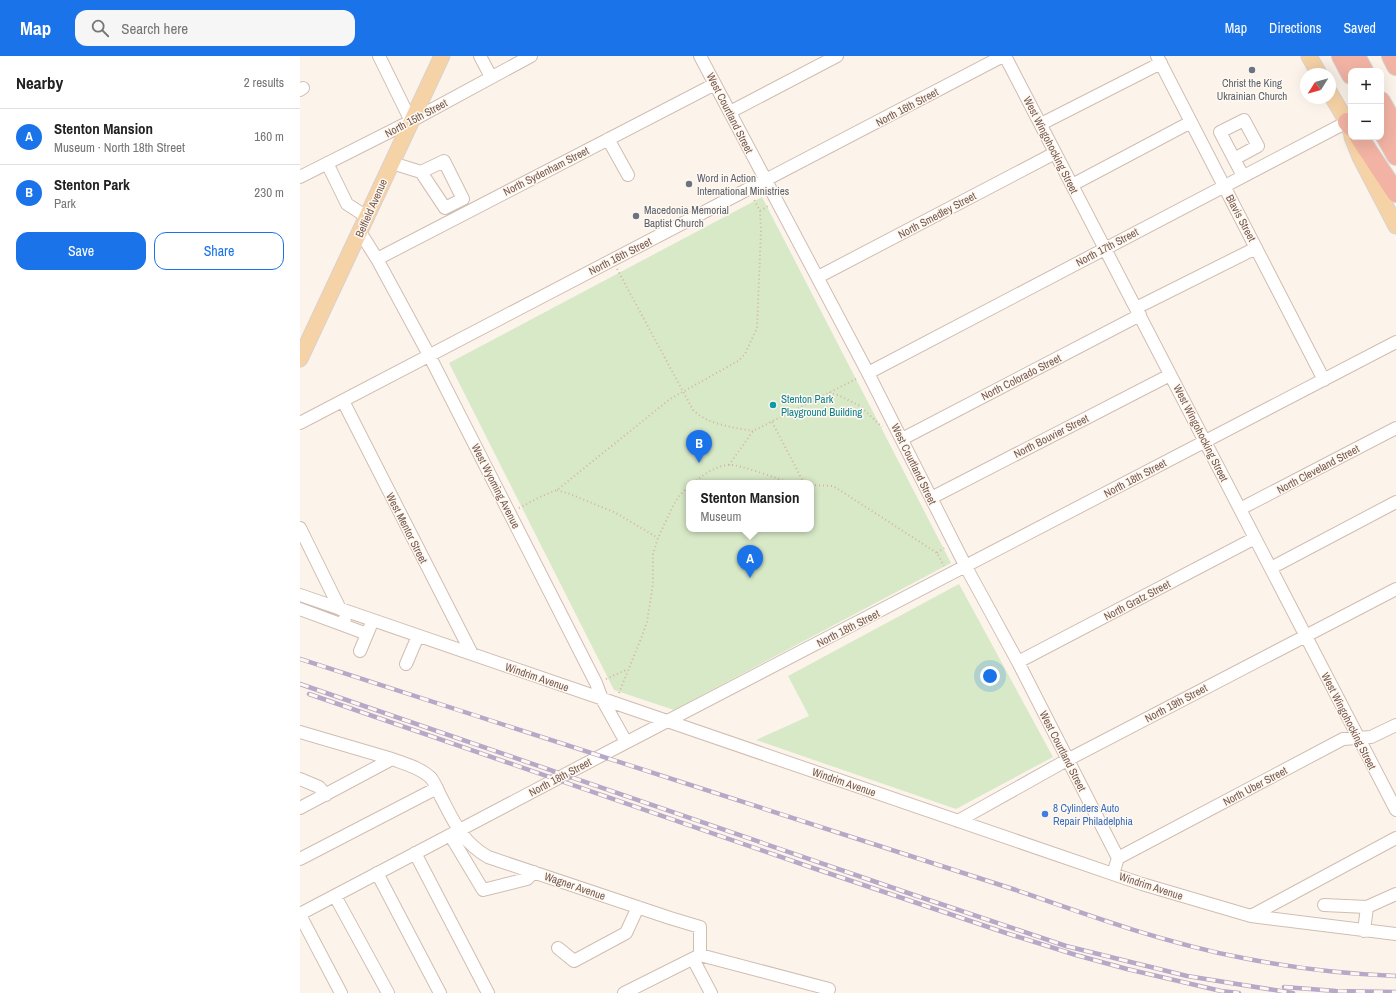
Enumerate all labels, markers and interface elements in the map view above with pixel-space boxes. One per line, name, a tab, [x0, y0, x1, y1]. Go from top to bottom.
search box	[75, 10, 355, 46]
text: Map	[20, 15, 51, 41]
icon: search	[89, 17, 111, 39]
text: Search here	[121, 18, 188, 39]
text: Map	[1225, 19, 1247, 37]
text: Directions	[1269, 19, 1321, 37]
text: Saved	[1343, 19, 1376, 37]
marker: Christ the King Ukrainian Church	[1247, 65, 1257, 75]
north arrow	[1300, 68, 1336, 104]
map controls	[1348, 68, 1384, 140]
button: +	[1348, 68, 1384, 104]
street label: West Courtland Street	[704, 70, 757, 156]
text: Nearby	[16, 71, 63, 94]
text: 2 results	[244, 74, 284, 91]
place label: Christ the King Ukrainian Church	[1217, 76, 1287, 103]
street label: North 16th Street	[873, 84, 941, 129]
street label: West Wingohocking Street	[1020, 94, 1082, 196]
street label: North 15th Street	[382, 95, 450, 140]
button: −	[1348, 104, 1384, 140]
text: Stenton Mansion	[54, 118, 153, 139]
text: A	[25, 128, 33, 145]
text: 160 m	[254, 128, 284, 145]
text: Museum · North 18th Street	[54, 139, 185, 156]
street label: North Sydenham Street	[501, 143, 592, 199]
place label: Word in Action International Ministries	[697, 171, 790, 198]
text: Stenton Park	[54, 174, 130, 195]
street label: Belfield Avenue	[352, 177, 390, 239]
marker: Word in Action International Ministries	[684, 179, 694, 189]
text: B	[25, 184, 33, 201]
text: 230 m	[254, 184, 284, 201]
street label: North Smedley Street	[896, 188, 979, 241]
street label: Blavis Street	[1223, 192, 1259, 244]
text: Park	[54, 195, 76, 212]
place label: Macedonia Memorial Baptist Church	[644, 203, 729, 230]
marker: Macedonia Memorial Baptist Church	[631, 211, 641, 221]
street label: North 17th Street	[1073, 224, 1141, 269]
button: Save	[16, 232, 146, 270]
button: Share	[154, 232, 284, 270]
street label: North 16th Street	[586, 234, 654, 278]
street label: North Colorado Street	[979, 351, 1064, 403]
street label: West Wingohocking Street	[1170, 382, 1232, 484]
place label: Stenton Park Playground Building	[781, 392, 862, 419]
marker: Stenton Park Playground Building	[768, 400, 778, 410]
street label: North Bouvier Street	[1011, 411, 1091, 461]
street label: West Courtland Street	[888, 421, 940, 507]
pin: B	[686, 430, 712, 463]
street label: West Wyoming Avenue	[469, 441, 523, 531]
street label: North Cleveland Street	[1274, 441, 1362, 497]
street label: North 18th Street	[1101, 455, 1169, 500]
popup	[686, 480, 814, 532]
text: Stenton Mansion	[700, 487, 800, 508]
street label: West Mentor Street	[383, 490, 431, 566]
text: Museum	[700, 508, 741, 525]
pin: A	[737, 545, 763, 578]
street label: North Gratz Street	[1101, 576, 1173, 623]
street label: North 18th Street	[814, 606, 882, 650]
street label: Windrim Avenue	[503, 660, 571, 694]
your location	[980, 666, 1000, 686]
street label: West Wingohocking Street	[1318, 670, 1380, 772]
street label: North 19th Street	[1142, 680, 1210, 725]
street label: West Courtland Street	[1037, 708, 1090, 794]
street label: North 18th Street	[526, 754, 594, 799]
street label: North Uber Street	[1221, 763, 1290, 809]
street label: Windrim Avenue	[810, 765, 878, 799]
place label: 8 Cylinders Auto Repair Philadelphia	[1053, 801, 1133, 828]
marker: 8 Cylinders Auto Repair Philadelphia	[1040, 809, 1050, 819]
street label: Wagner Avenue	[543, 869, 607, 903]
street label: Windrim Avenue	[1117, 869, 1185, 903]

